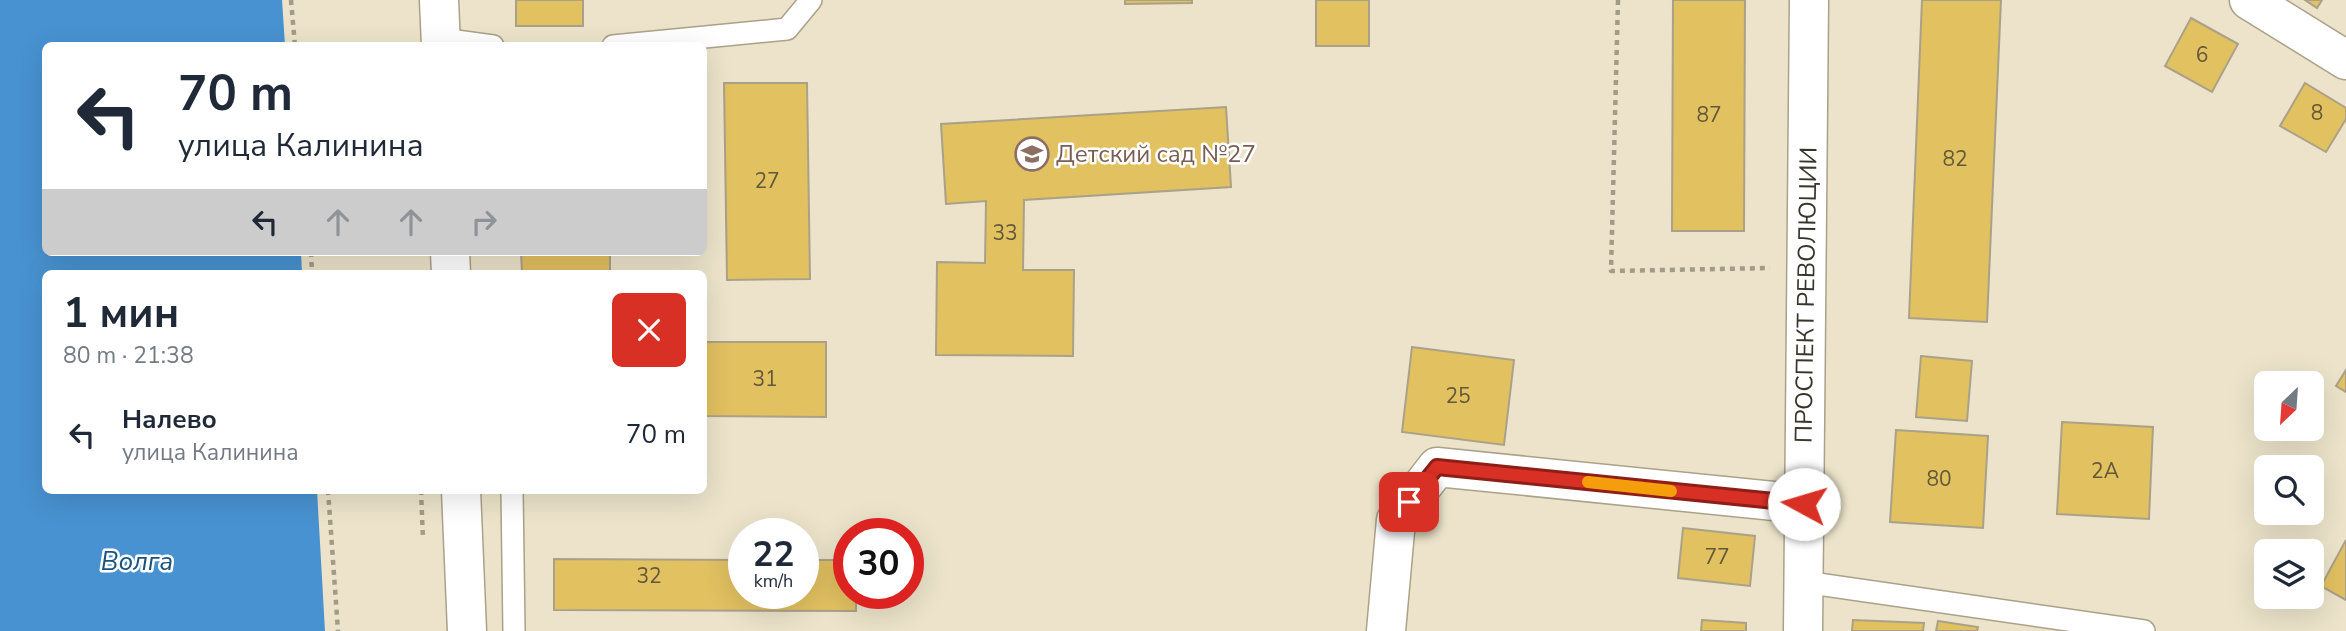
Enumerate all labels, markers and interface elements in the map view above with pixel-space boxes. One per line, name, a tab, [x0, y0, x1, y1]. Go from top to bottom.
house number: 6	[2196, 41, 2208, 69]
text: 70 m	[178, 60, 293, 127]
icon: left	[63, 70, 154, 161]
house number: 8	[2311, 99, 2323, 127]
house number: 87	[1696, 101, 1722, 129]
text: улица Калинина	[178, 124, 424, 167]
school or university icon: Детский сад №27	[1013, 135, 1051, 173]
place label: Детский сад №27	[1056, 138, 1256, 170]
house number: 82	[1942, 145, 1968, 173]
street label: ПРОСПЕКТ РЕВОЛЮЦИИ	[1787, 147, 1825, 443]
house number: 27	[754, 167, 780, 195]
icon: left	[246, 203, 284, 241]
icon: ahead	[319, 203, 357, 241]
icon: ahead	[392, 203, 430, 241]
icon: right	[465, 203, 503, 241]
house number: 33	[992, 219, 1018, 247]
text: 1 мин	[63, 285, 179, 342]
button: close	[612, 293, 686, 367]
text: 80 m · 21:38	[63, 340, 194, 371]
house number: 31	[752, 365, 778, 393]
north arrow	[2254, 371, 2324, 441]
map controls	[2254, 371, 2324, 609]
house number: 25	[1445, 382, 1471, 410]
text: Налево	[122, 402, 217, 437]
icon: left	[63, 416, 101, 454]
text: 70 m	[626, 417, 686, 452]
text: улица Калинина	[122, 437, 299, 468]
button: search	[2254, 455, 2324, 525]
house number: 2А	[2091, 457, 2119, 485]
house number: 80	[1926, 465, 1952, 493]
position arrow	[1767, 467, 1841, 541]
pin	[1379, 472, 1439, 532]
icon: arrive	[1390, 483, 1428, 521]
speed limit sign: 30	[833, 518, 924, 609]
text: 22	[752, 531, 795, 578]
button: layers	[2254, 539, 2324, 609]
house number: 77	[1704, 543, 1730, 571]
water label: Волга	[101, 544, 173, 579]
house number: 32	[636, 562, 662, 590]
text: km/h	[754, 569, 793, 593]

